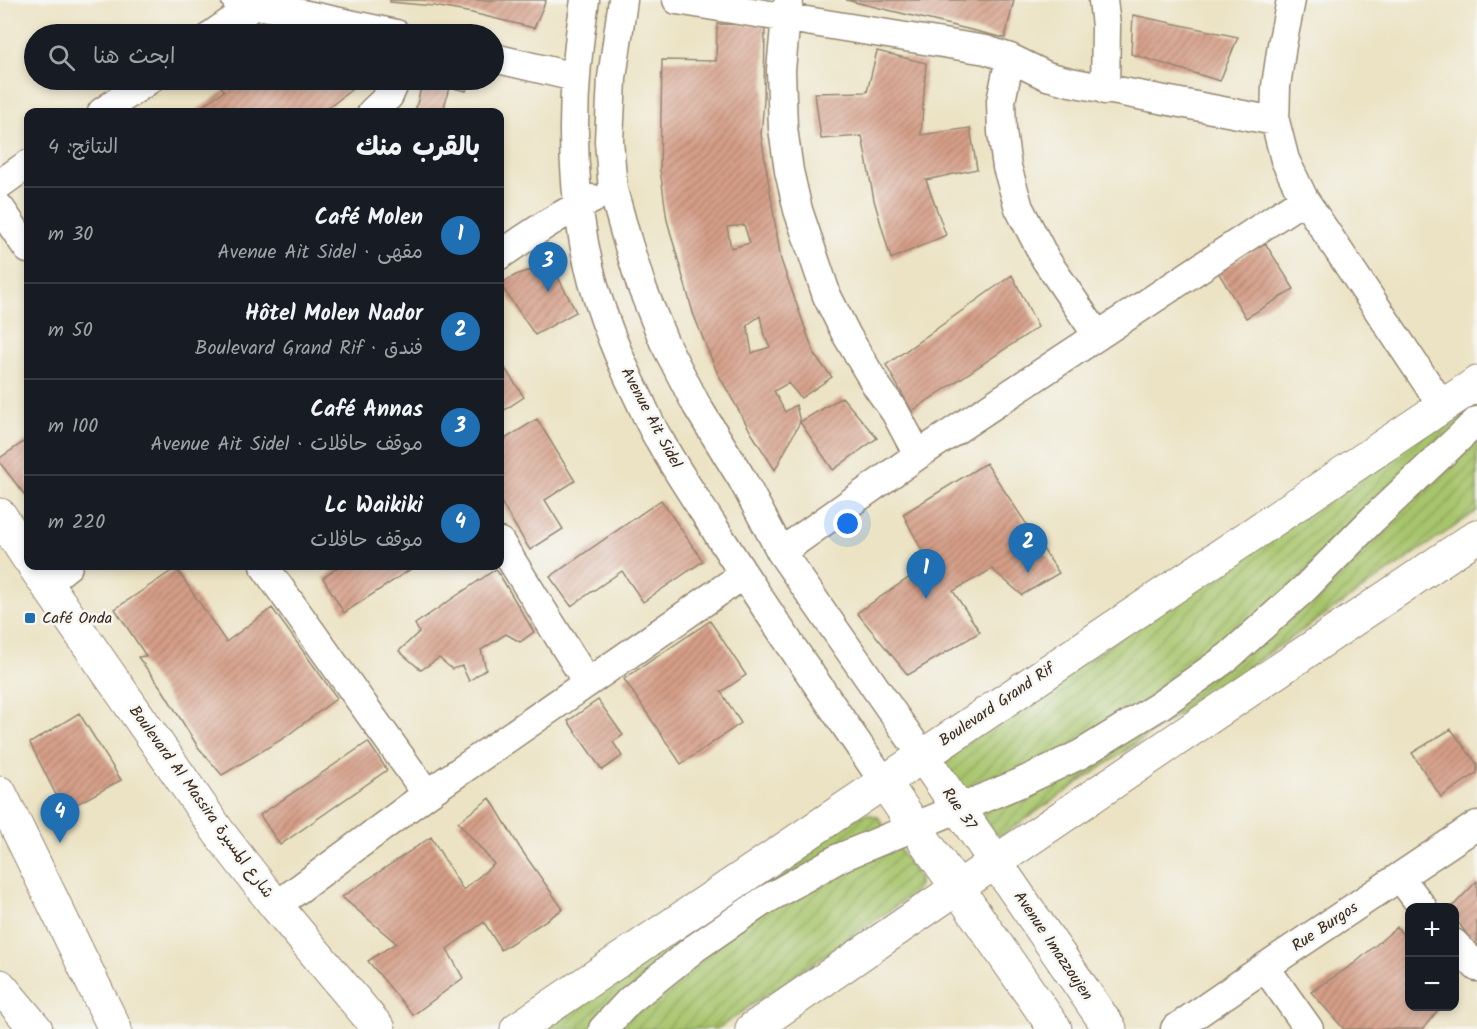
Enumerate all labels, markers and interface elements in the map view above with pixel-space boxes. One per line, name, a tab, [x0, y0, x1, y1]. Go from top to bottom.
search box	[24, 24, 504, 90]
text: ابحث هنا	[93, 40, 175, 75]
icon: search	[45, 41, 78, 74]
text: بالقرب منك	[356, 127, 480, 169]
text: النتائج: 4	[48, 132, 118, 164]
text: Café Molen	[315, 201, 423, 236]
text: 30 m	[48, 219, 93, 251]
text: 1	[457, 219, 464, 251]
text: مقهى · Avenue Ait Sidel	[218, 237, 423, 269]
pin: 3	[528, 242, 568, 292]
text: Hôtel Molen Nador	[245, 297, 423, 332]
text: 50 m	[48, 315, 93, 347]
text: 2	[455, 315, 466, 347]
text: فندق · Boulevard Grand Rif	[195, 333, 423, 365]
street label: Avenue Ait Sidel	[614, 363, 688, 473]
text: Café Annas	[310, 393, 423, 428]
text: 100 m	[48, 411, 98, 443]
text: 3	[455, 411, 466, 443]
text: موقف حافلات · Avenue Ait Sidel	[151, 429, 423, 461]
text: Lc Waikiki	[324, 489, 423, 524]
text: 220 m	[48, 507, 105, 539]
text: 4	[455, 507, 466, 539]
your location	[833, 509, 862, 538]
pin: 2	[1008, 524, 1048, 573]
text: موقف حافلات	[310, 525, 423, 557]
pin: 1	[906, 550, 946, 599]
place label: Café Onda	[42, 606, 112, 631]
marker: Café Onda	[23, 611, 37, 625]
street label: Boulevard Grand Rif	[934, 656, 1062, 753]
street label: Boulevard Al Massira شارع المسيرة	[122, 700, 280, 904]
street label: Rue 37	[935, 783, 983, 836]
pin: 4	[40, 794, 80, 843]
street label: Avenue Imazzoujen	[1007, 886, 1099, 1006]
street label: Rue Burgos	[1287, 895, 1363, 958]
map controls	[1405, 903, 1459, 1011]
button: +	[1405, 903, 1459, 957]
button: −	[1405, 957, 1459, 1011]

